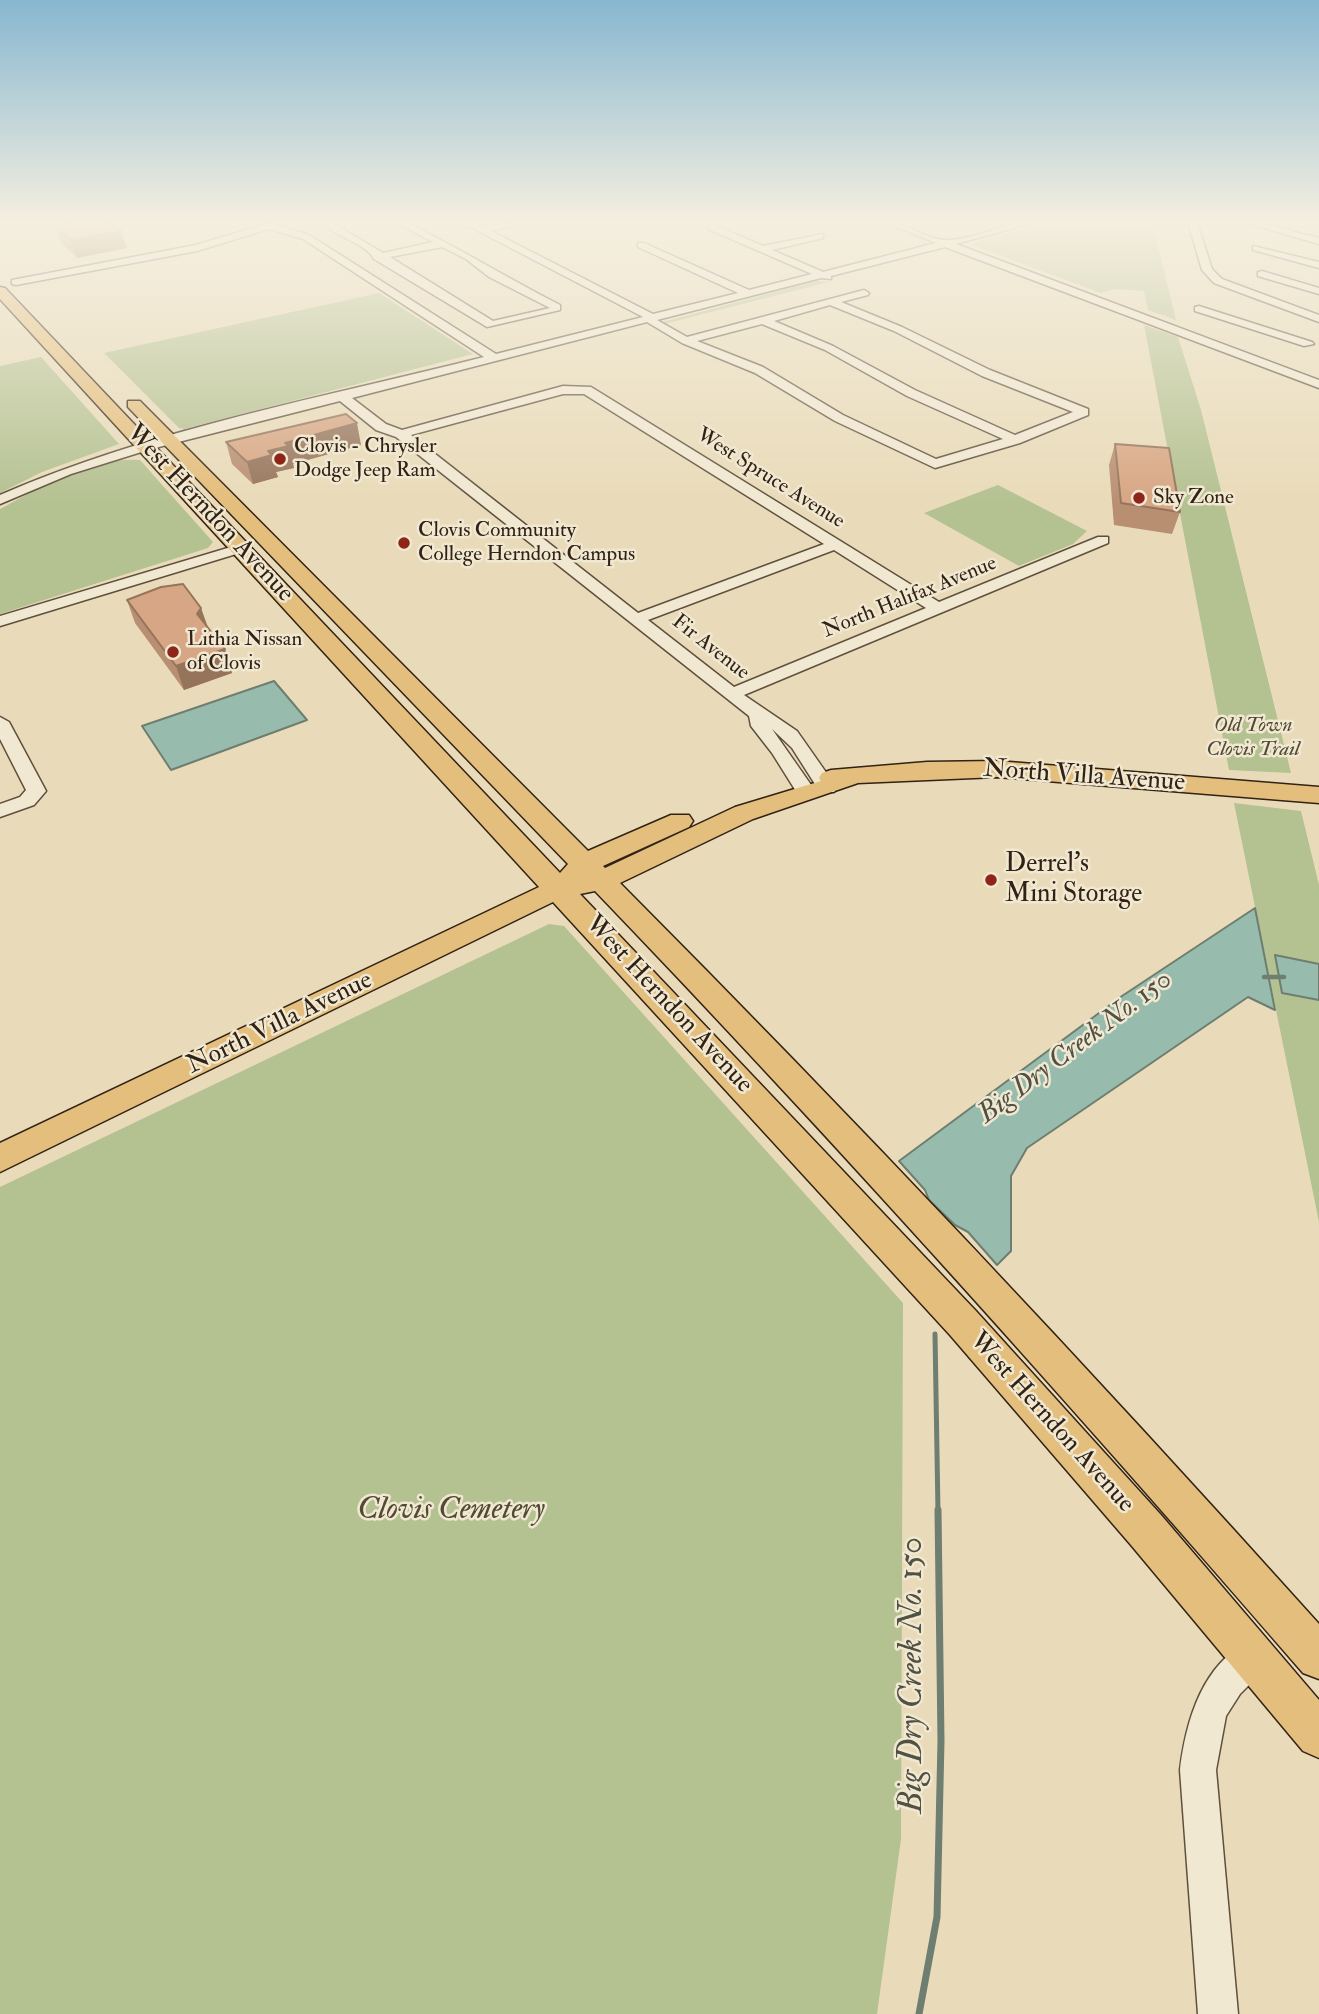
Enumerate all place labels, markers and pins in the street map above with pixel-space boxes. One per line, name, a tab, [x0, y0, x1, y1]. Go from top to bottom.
place label: Clovis - Chrysler Dodge Jeep Ram	[294, 434, 437, 484]
marker: Clovis - Chrysler Dodge Jeep Ram	[272, 451, 288, 467]
place label: Sky Zone	[1153, 485, 1234, 511]
marker: Sky Zone	[1131, 490, 1147, 506]
place label: Clovis Community College Herndon Campus	[418, 518, 635, 568]
marker: Clovis Community College Herndon Campus	[396, 535, 412, 551]
place label: Lithia Nissan of Clovis	[187, 627, 302, 677]
marker: Lithia Nissan of Clovis	[165, 644, 181, 660]
place label: Derrel's Mini Storage	[1005, 849, 1142, 910]
marker: Derrel's Mini Storage	[983, 872, 999, 888]

